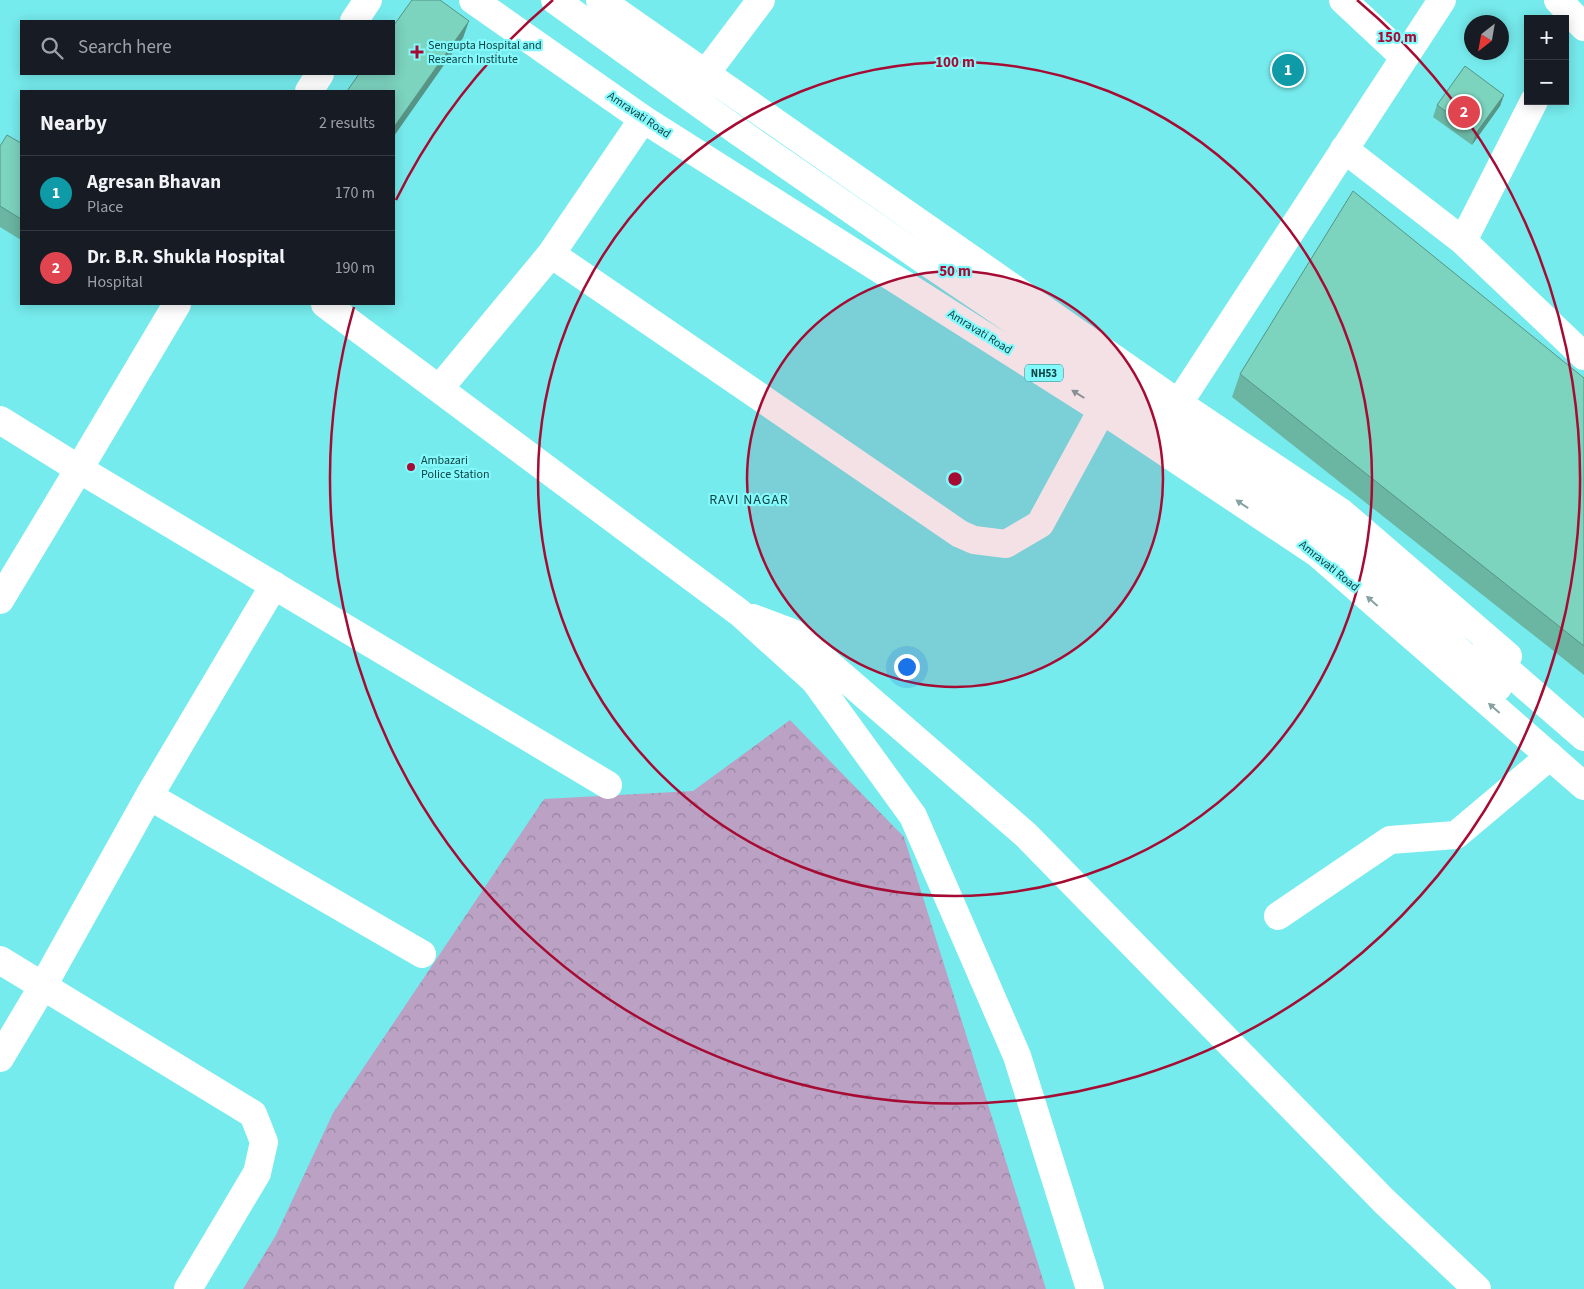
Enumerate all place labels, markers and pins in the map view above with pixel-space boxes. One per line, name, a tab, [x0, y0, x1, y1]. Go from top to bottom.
place label: Sengupta Hospital and Research Institute	[428, 37, 542, 68]
marker: Sengupta Hospital and Research Institute	[410, 45, 424, 59]
pin: 1	[1272, 51, 1304, 89]
pin: 2	[1448, 93, 1480, 131]
place label: Ambazari Police Station	[421, 452, 489, 483]
marker: Ambazari Police Station	[405, 461, 417, 473]
centre of rings	[946, 470, 964, 488]

